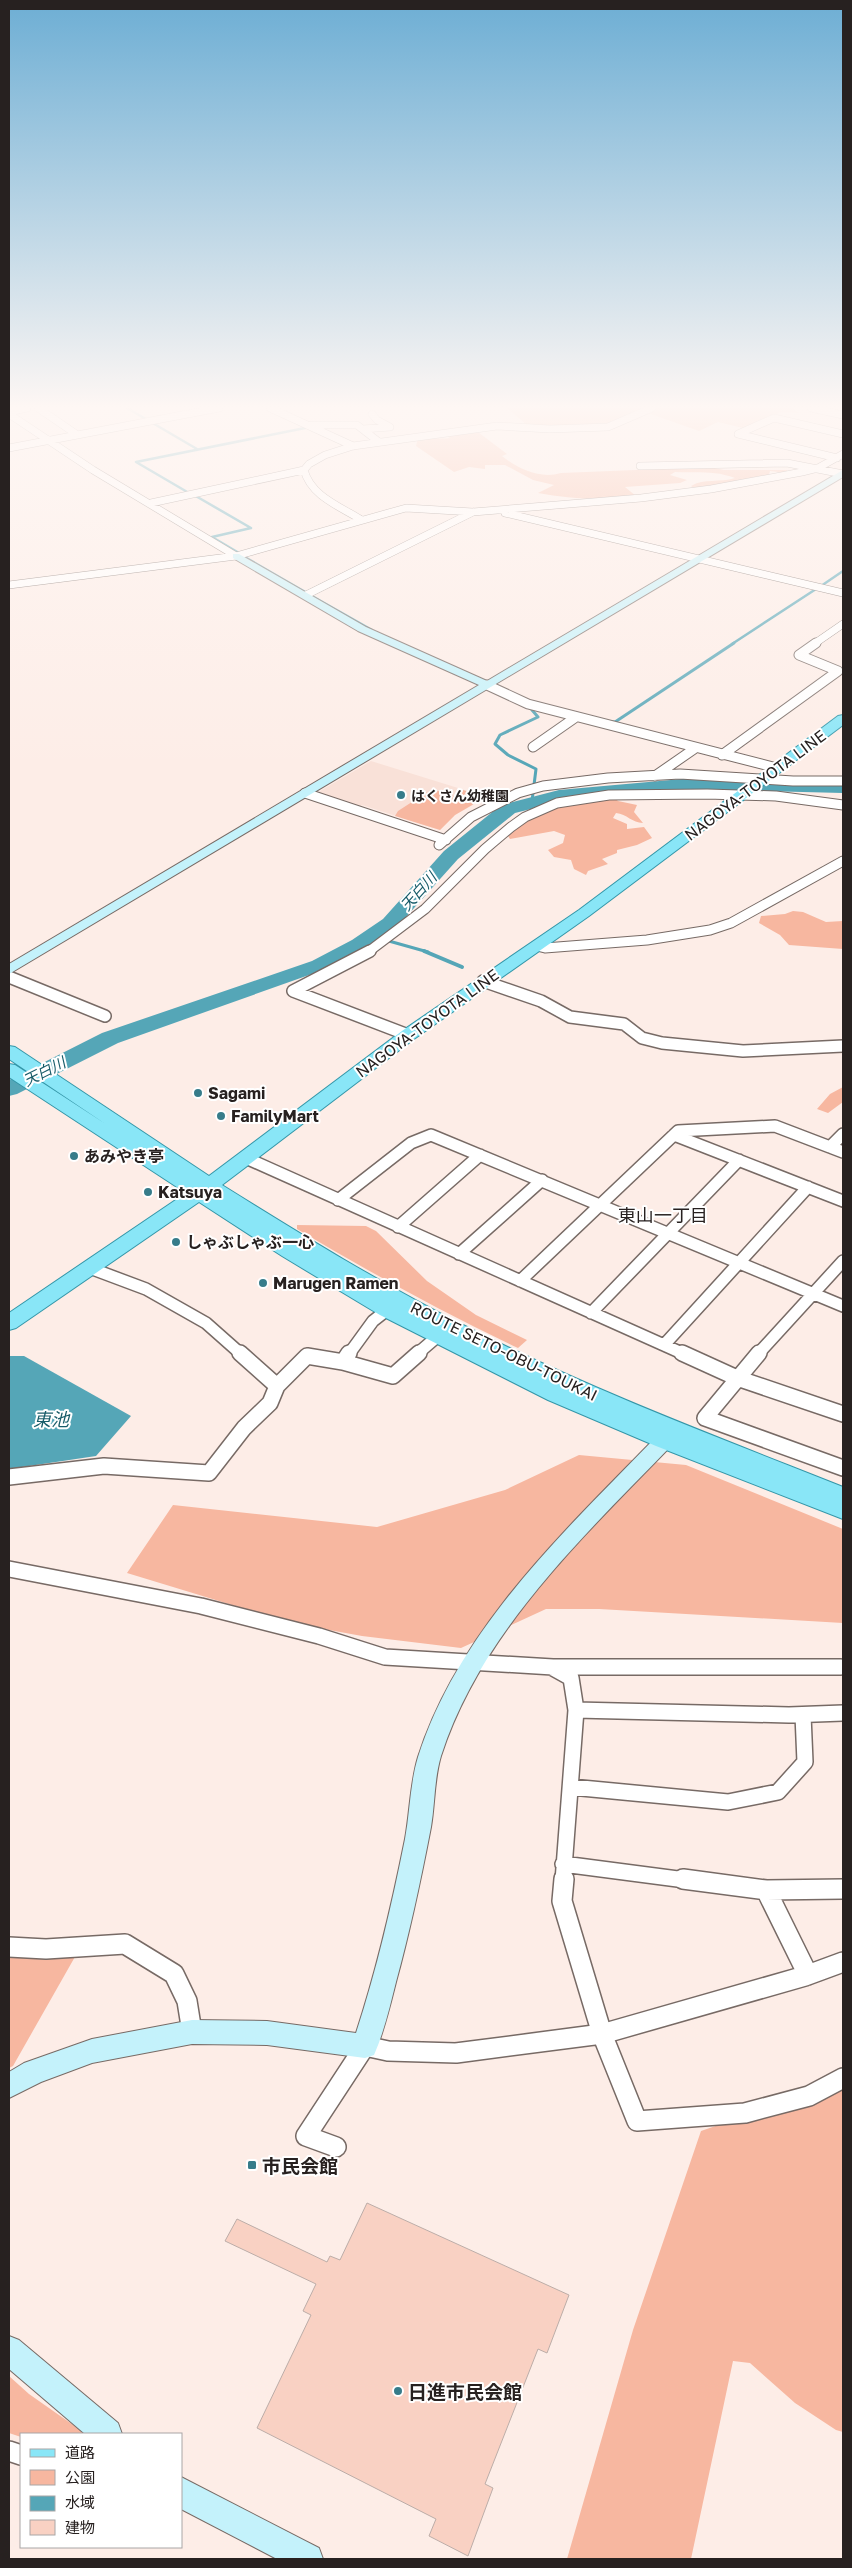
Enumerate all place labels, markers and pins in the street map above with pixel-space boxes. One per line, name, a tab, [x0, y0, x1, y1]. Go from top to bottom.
place label: はくさん幼稚園	[411, 787, 509, 804]
marker: はくさん幼稚園	[395, 789, 407, 801]
place label: Sagami	[208, 1083, 266, 1103]
marker: Sagami	[192, 1087, 204, 1099]
place label: FamilyMart	[231, 1106, 319, 1126]
marker: FamilyMart	[215, 1110, 227, 1122]
place label: あみやき亭	[84, 1146, 164, 1166]
marker: あみやき亭	[68, 1150, 80, 1162]
place label: Katsuya	[158, 1182, 222, 1202]
marker: Katsuya	[142, 1186, 154, 1198]
place label: しゃぶしゃぶ一心	[186, 1232, 314, 1252]
marker: しゃぶしゃぶ一心	[170, 1236, 182, 1248]
place label: Marugen Ramen	[273, 1273, 399, 1293]
marker: Marugen Ramen	[257, 1277, 269, 1289]
place label: 市民会館	[262, 2154, 338, 2177]
marker: 市民会館	[246, 2159, 258, 2171]
place label: 日進市民会館	[408, 2380, 522, 2403]
marker: 日進市民会館	[392, 2385, 404, 2397]

